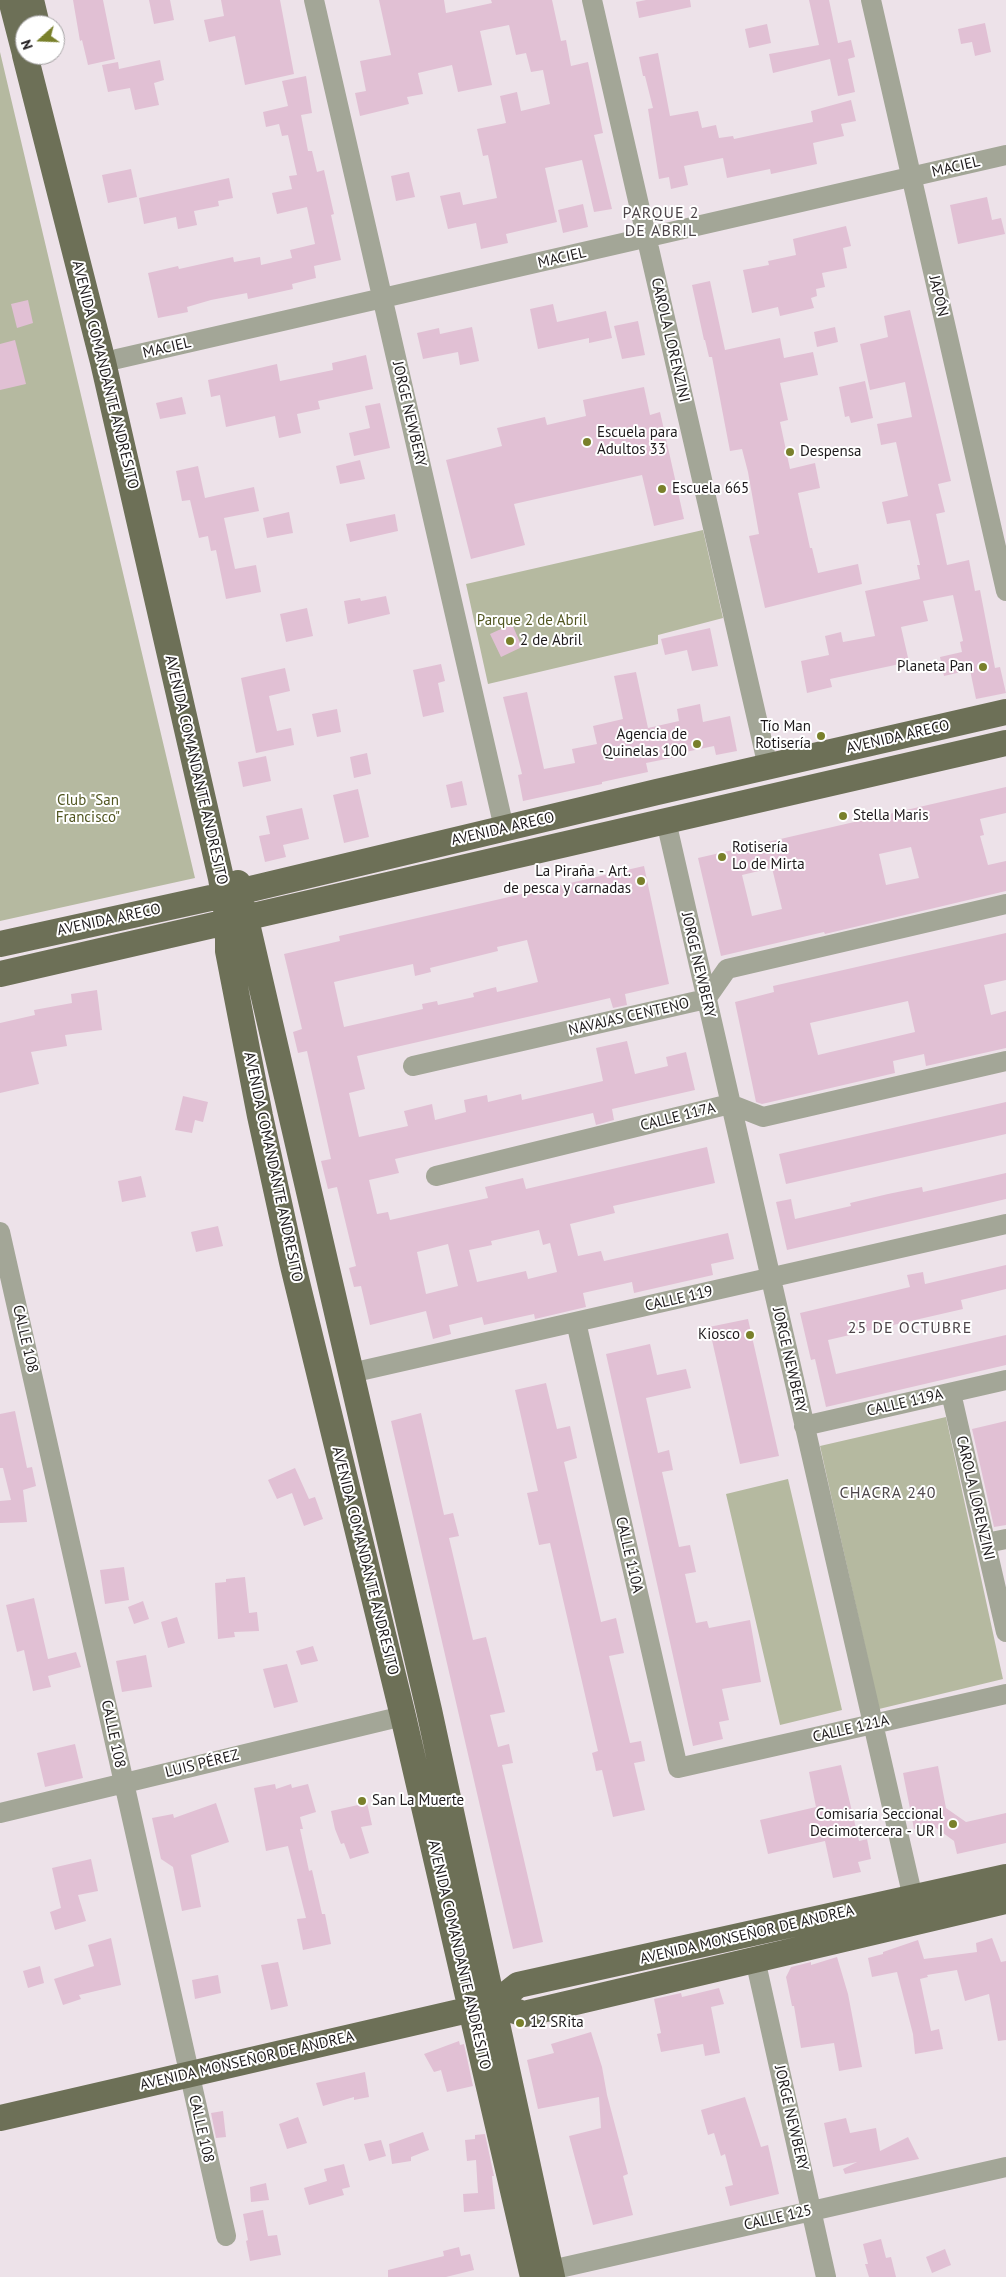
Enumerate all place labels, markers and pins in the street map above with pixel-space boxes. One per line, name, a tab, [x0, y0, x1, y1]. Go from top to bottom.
place label: Escuela para Adultos 33	[597, 424, 678, 459]
marker: Escuela para Adultos 33	[581, 436, 593, 448]
place label: Despensa	[800, 443, 861, 461]
marker: Despensa	[784, 446, 796, 458]
place label: Escuela 665	[672, 480, 749, 498]
marker: Escuela 665	[656, 483, 668, 495]
place label: 2 de Abril	[520, 632, 582, 650]
marker: 2 de Abril	[504, 635, 516, 647]
place label: Planeta Pan	[897, 658, 973, 676]
marker: Planeta Pan	[977, 661, 989, 673]
place label: Tío Man Rotisería	[755, 718, 811, 753]
place label: Agencia de Quinelas 100	[602, 726, 687, 761]
marker: Tío Man Rotisería	[815, 730, 827, 742]
marker: Agencia de Quinelas 100	[691, 738, 703, 750]
place label: Stella Maris	[853, 807, 928, 825]
marker: Stella Maris	[837, 810, 849, 822]
place label: Rotisería Lo de Mirta	[732, 839, 805, 874]
marker: Rotisería Lo de Mirta	[716, 851, 728, 863]
place label: La Piraña - Art. de pesca y carnadas	[503, 863, 631, 898]
marker: La Piraña - Art. de pesca y carnadas	[635, 875, 647, 887]
place label: Kiosco	[698, 1326, 740, 1344]
marker: Kiosco	[744, 1329, 756, 1341]
place label: San La Muerte	[372, 1792, 464, 1810]
marker: San La Muerte	[356, 1795, 368, 1807]
place label: Comisaría Seccional Decimotercera - UR I	[810, 1806, 943, 1841]
marker: Comisaría Seccional Decimotercera - UR I	[947, 1818, 959, 1830]
place label: 12 SRita	[530, 2014, 584, 2032]
marker: 12 SRita	[514, 2017, 526, 2029]

